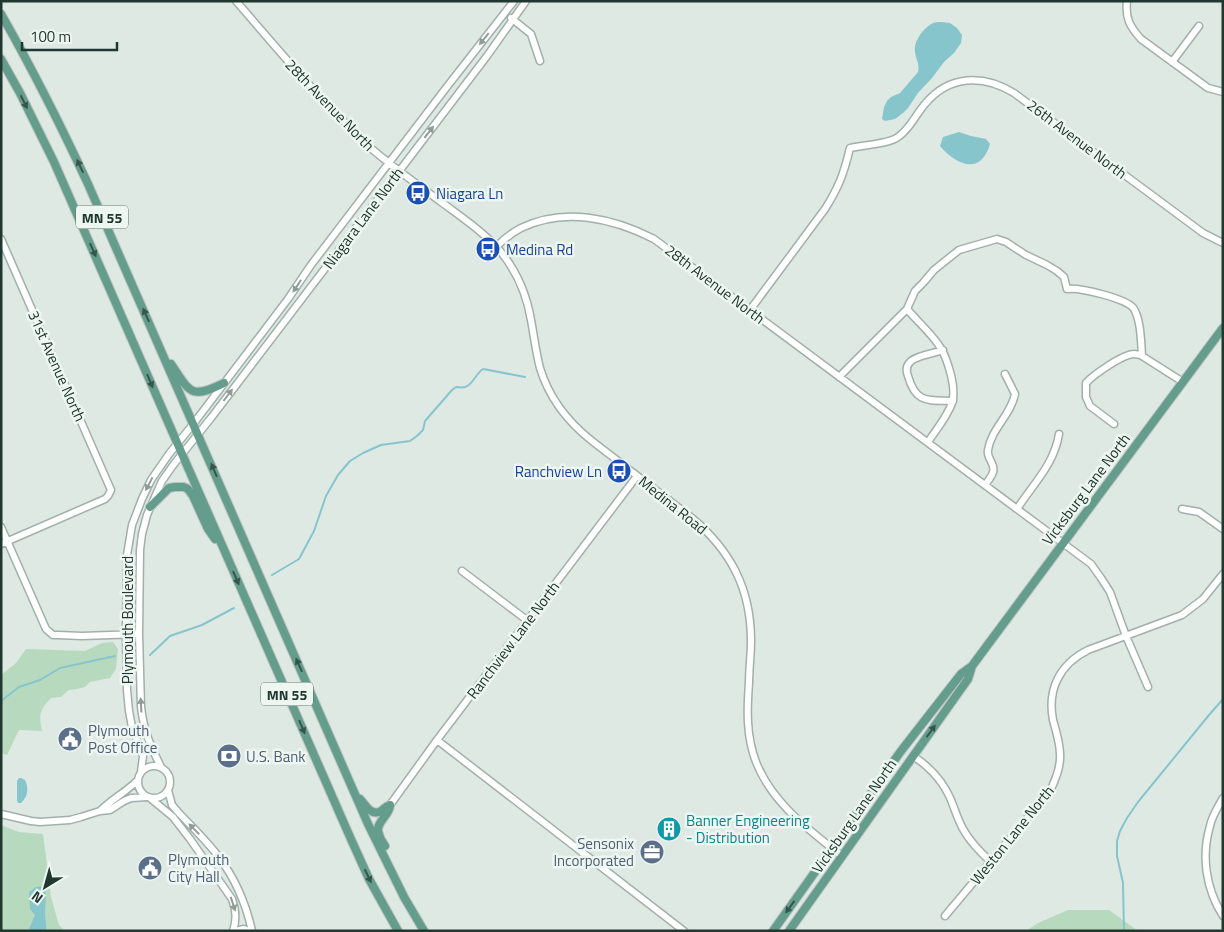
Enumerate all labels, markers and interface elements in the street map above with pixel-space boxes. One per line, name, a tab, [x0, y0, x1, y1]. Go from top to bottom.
scale bar	[22, 20, 118, 52]
text: 100 m	[30, 25, 71, 48]
one-way arrow	[478, 32, 489, 45]
street label: 28th Avenue North	[280, 54, 380, 156]
street label: 26th Avenue North	[1022, 94, 1132, 184]
one-way arrow	[20, 95, 28, 110]
one-way arrow	[423, 126, 434, 139]
one-way arrow	[75, 159, 83, 173]
street label: Niagara Lane North	[317, 162, 409, 274]
bus stop icon: Niagara Ln	[405, 180, 431, 206]
place label: Niagara Ln	[436, 182, 503, 205]
road number: MN 55	[76, 206, 128, 228]
bus stop icon: Medina Rd	[475, 236, 501, 262]
place label: Medina Rd	[506, 238, 573, 261]
street label: 28th Avenue North	[660, 239, 770, 329]
one-way arrow	[89, 243, 97, 257]
one-way arrow	[292, 279, 302, 292]
street label: 31st Avenue North	[22, 307, 92, 425]
one-way arrow	[141, 308, 149, 322]
one-way arrow	[146, 374, 154, 389]
one-way arrow	[223, 388, 233, 402]
street label: Vicksburg Lane North	[1036, 428, 1136, 550]
bus stop icon: Ranchview Ln	[606, 458, 632, 484]
place label: Ranchview Ln	[515, 460, 602, 483]
one-way arrow	[209, 463, 217, 477]
street label: Medina Road	[634, 470, 712, 540]
one-way arrow	[145, 477, 154, 491]
street label: Plymouth Boulevard	[116, 556, 139, 684]
one-way arrow	[233, 571, 241, 585]
street label: Ranchview Lane North	[461, 576, 565, 704]
one-way arrow	[294, 658, 302, 672]
road number: MN 55	[261, 682, 313, 706]
one-way arrow	[136, 697, 144, 713]
place label: Plymouth Post Office	[88, 719, 157, 759]
one-way arrow	[298, 720, 306, 734]
one-way arrow	[926, 724, 936, 738]
public building icon: Plymouth Post Office	[57, 726, 83, 752]
bank icon: U.S. Bank	[216, 743, 242, 769]
place label: U.S. Bank	[246, 745, 305, 768]
street label: Vicksburg Lane North	[806, 754, 902, 878]
street label: Weston Lane North	[965, 780, 1059, 890]
place label: Banner Engineering - Distribution	[686, 809, 810, 849]
building icon: Banner Engineering - Distribution	[656, 816, 682, 842]
one-way arrow	[188, 824, 200, 836]
place label: Sensonix Incorporated	[553, 832, 634, 872]
office icon: Sensonix Incorporated	[639, 839, 665, 865]
place label: Plymouth City Hall	[168, 848, 229, 888]
public building icon: Plymouth City Hall	[137, 855, 163, 881]
north arrow	[20, 862, 70, 912]
one-way arrow	[364, 869, 372, 883]
text: N	[27, 886, 47, 909]
one-way arrow	[230, 897, 237, 912]
one-way arrow	[785, 900, 795, 914]

